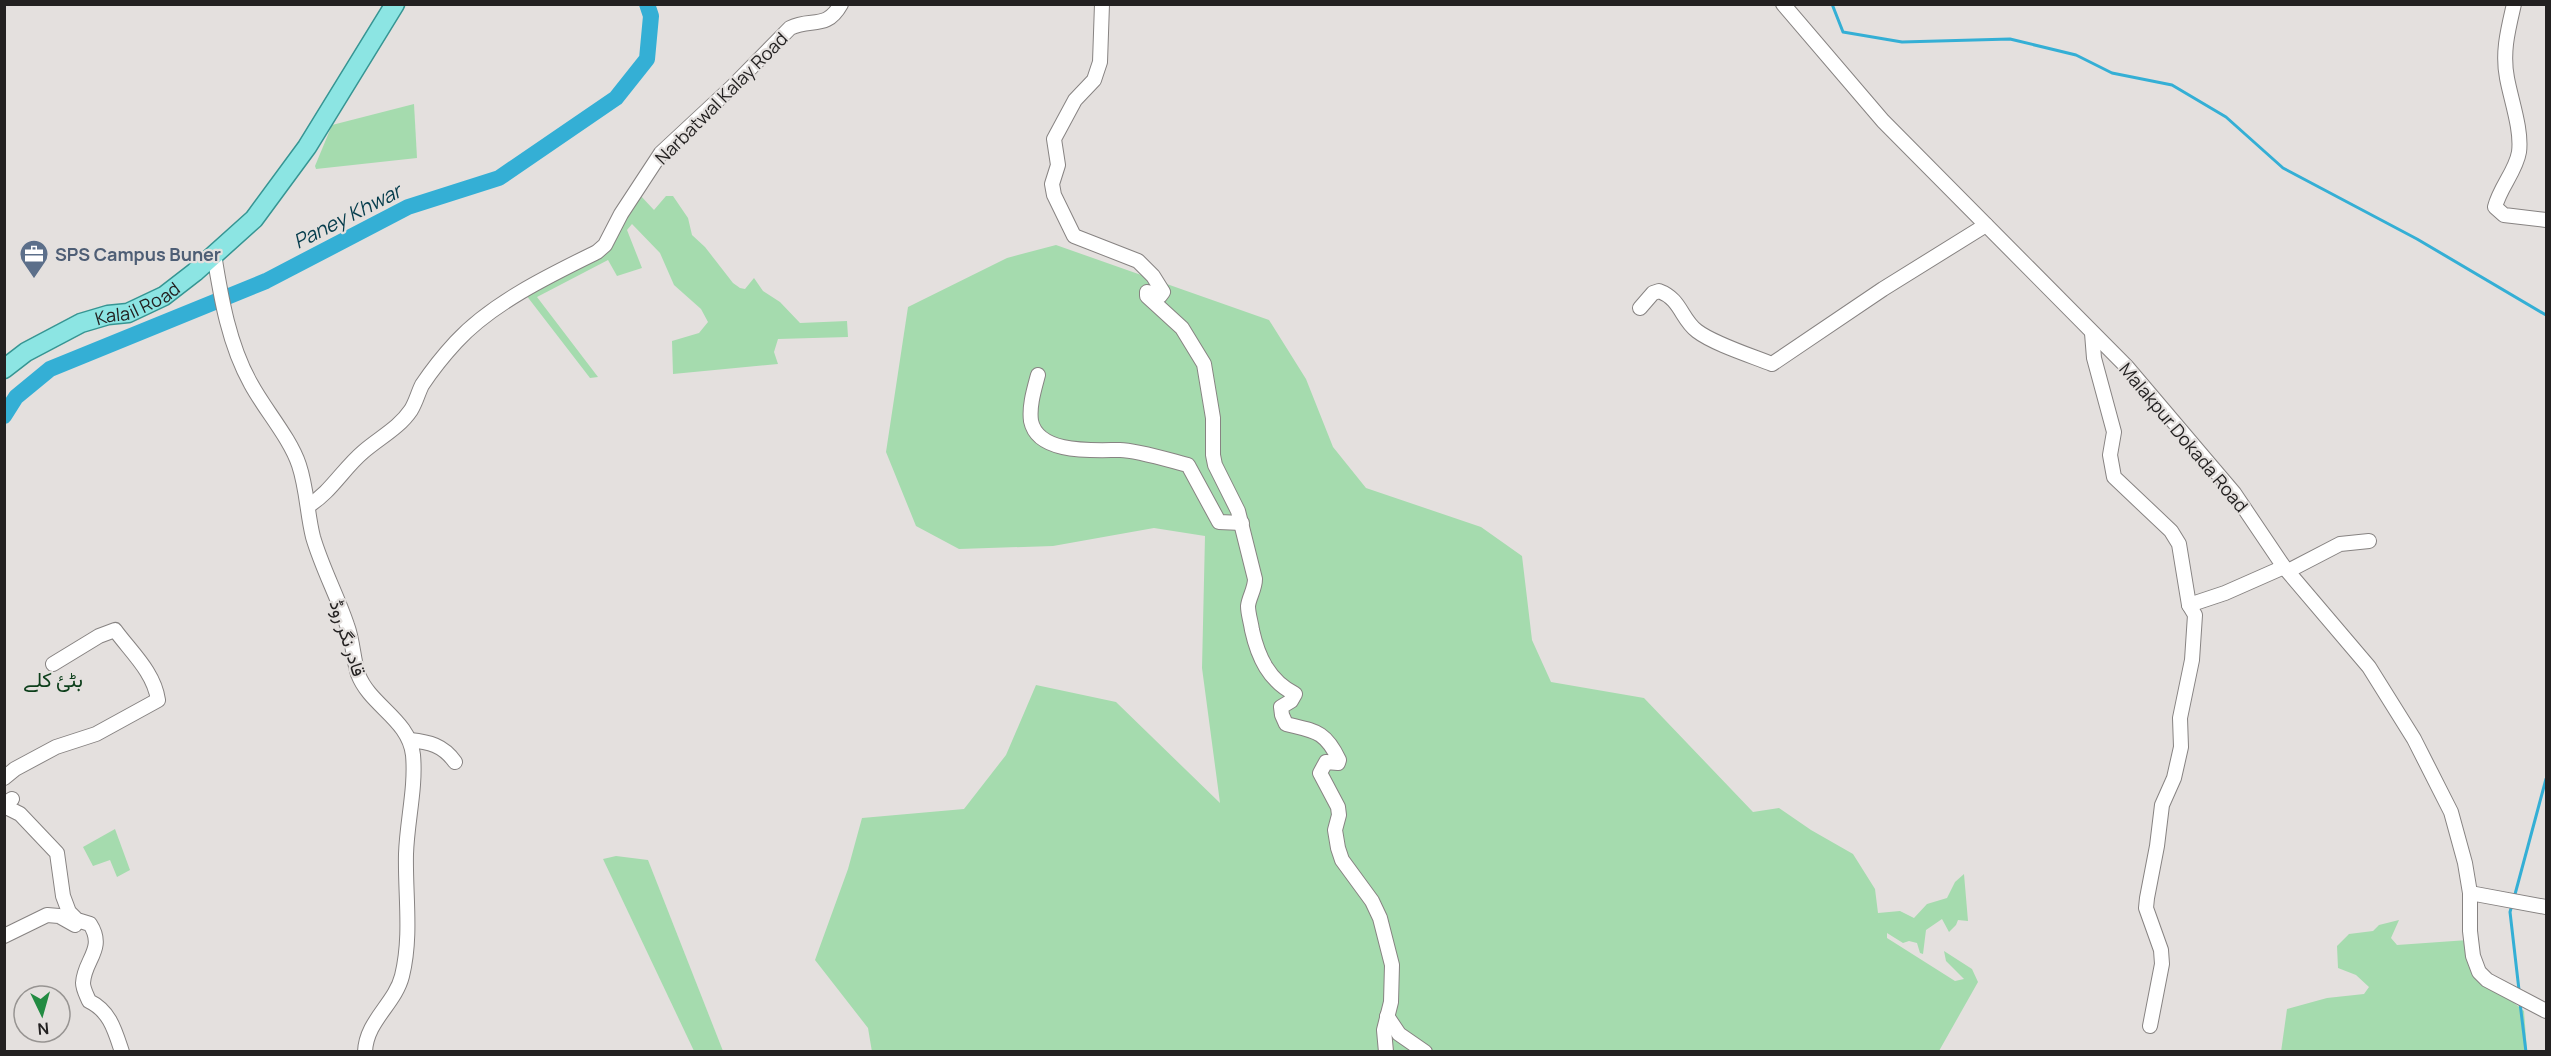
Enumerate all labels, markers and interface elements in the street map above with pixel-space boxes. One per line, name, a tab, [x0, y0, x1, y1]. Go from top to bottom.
street label: Narbatwal Kalay Road	[650, 27, 792, 169]
water label: Paney Khwar	[289, 176, 408, 255]
office icon: SPS Campus Buner	[18, 238, 50, 280]
place label: SPS Campus Buner	[55, 242, 221, 266]
street label: Kalail Road	[92, 276, 185, 330]
street label: Malakpur Dokada Road	[2114, 357, 2254, 517]
street label: قادر نگر روڈ	[324, 597, 372, 679]
district label: بٹئ کلے	[23, 665, 83, 693]
north arrow	[12, 984, 72, 1044]
text: N	[37, 1017, 50, 1040]

